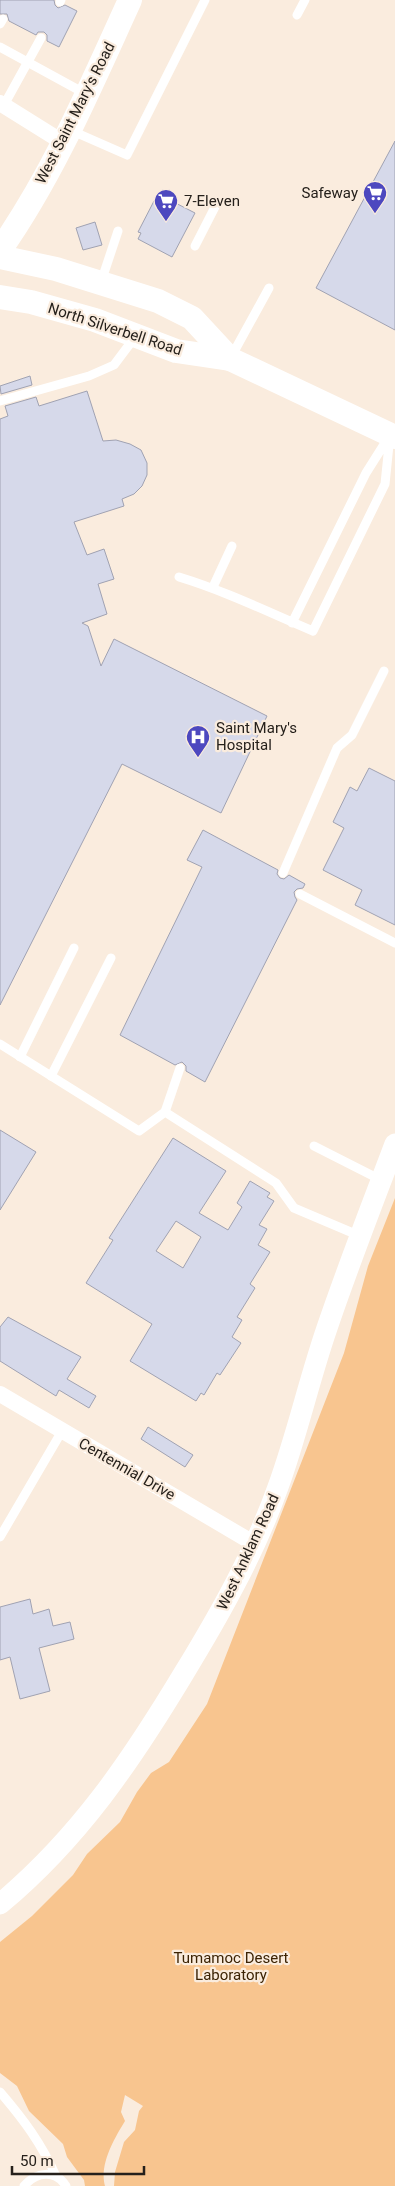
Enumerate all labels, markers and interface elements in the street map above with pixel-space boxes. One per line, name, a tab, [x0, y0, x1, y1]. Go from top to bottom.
street label: West Saint Mary's Road	[31, 39, 119, 187]
supermarket icon: Safeway	[362, 180, 388, 214]
place label: Safeway	[302, 184, 358, 202]
supermarket icon: 7-Eleven	[153, 188, 179, 222]
place label: 7-Eleven	[184, 192, 240, 210]
street label: North Silverbell Road	[46, 299, 184, 359]
place label: Saint Mary's Hospital	[216, 719, 297, 754]
hospital icon: Saint Mary's Hospital	[185, 724, 211, 758]
street label: Centennial Drive	[76, 1434, 178, 1504]
street label: West Anklam Road	[213, 1491, 283, 1613]
park label: Tumamoc Desert Laboratory	[174, 1949, 289, 1984]
scale bar	[12, 2144, 145, 2176]
text: 50 m	[20, 2152, 54, 2170]

